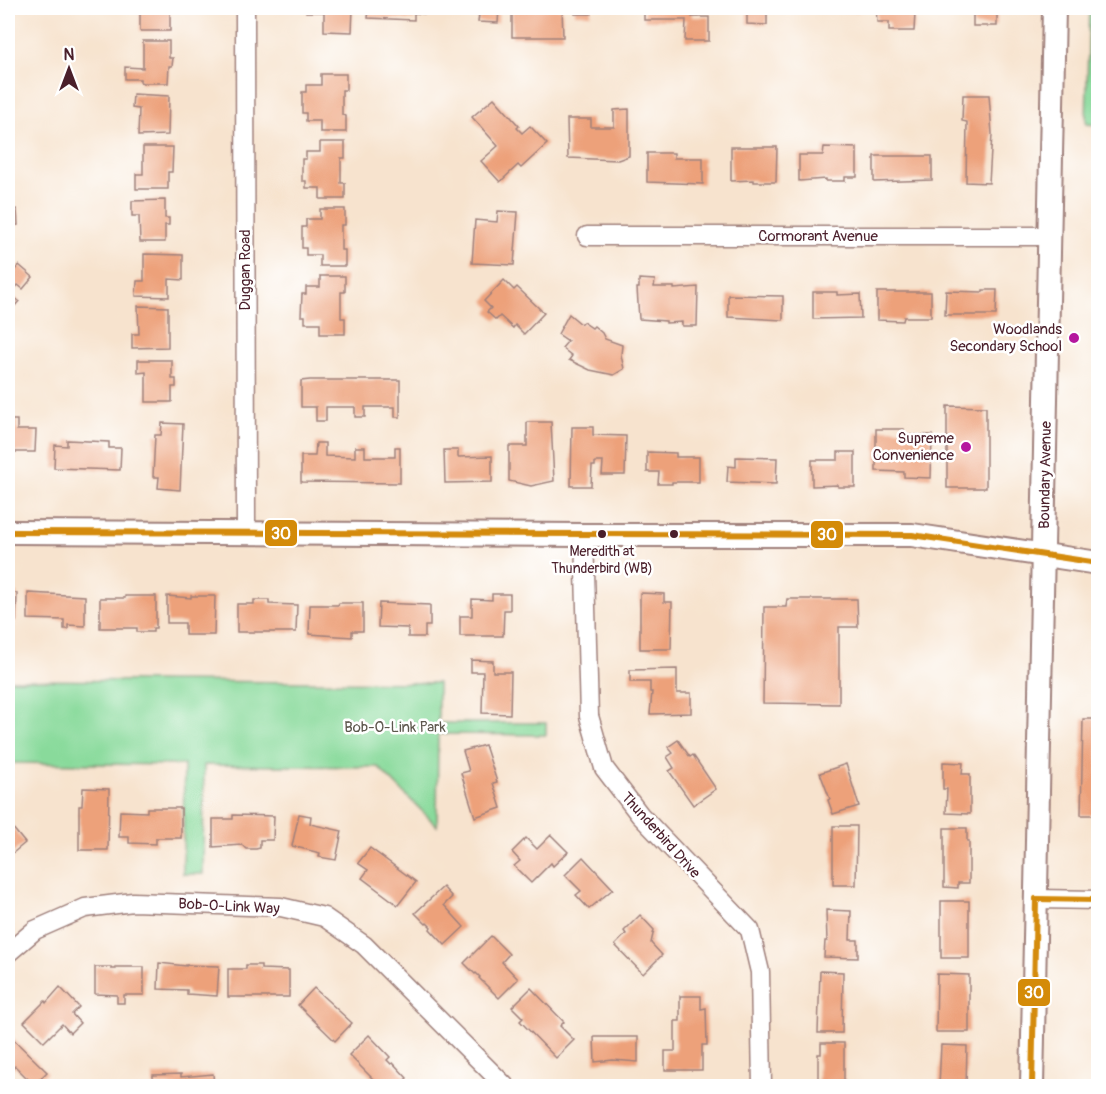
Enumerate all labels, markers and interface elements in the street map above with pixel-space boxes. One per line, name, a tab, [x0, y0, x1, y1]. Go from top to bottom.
north arrow	[39, 39, 99, 99]
text: N	[64, 45, 75, 65]
street label: Cormorant Avenue	[758, 227, 878, 246]
street label: Duggan Road	[236, 229, 255, 311]
place label: Woodlands Secondary School	[949, 320, 1062, 356]
marker: Woodlands Secondary School	[1067, 331, 1081, 345]
street label: Boundary Avenue	[1035, 420, 1056, 529]
place label: Supreme Convenience	[873, 429, 955, 465]
marker: Supreme Convenience	[959, 440, 973, 454]
line badge: 30	[264, 519, 298, 547]
line badge: 30	[810, 520, 844, 549]
text: 30	[271, 524, 291, 544]
text: 30	[817, 525, 837, 545]
marker: Meredith at Thunderbird (WB)	[596, 528, 608, 540]
unlabelled marker	[668, 528, 680, 540]
place label: Meredith at Thunderbird (WB)	[551, 543, 653, 577]
park label: Bob-O-Link Park	[344, 718, 446, 737]
street label: Thunderbird Drive	[617, 788, 705, 883]
street label: Bob-O-Link Way	[178, 894, 281, 919]
line badge: 30	[1017, 978, 1051, 1007]
text: 30	[1024, 983, 1044, 1003]

